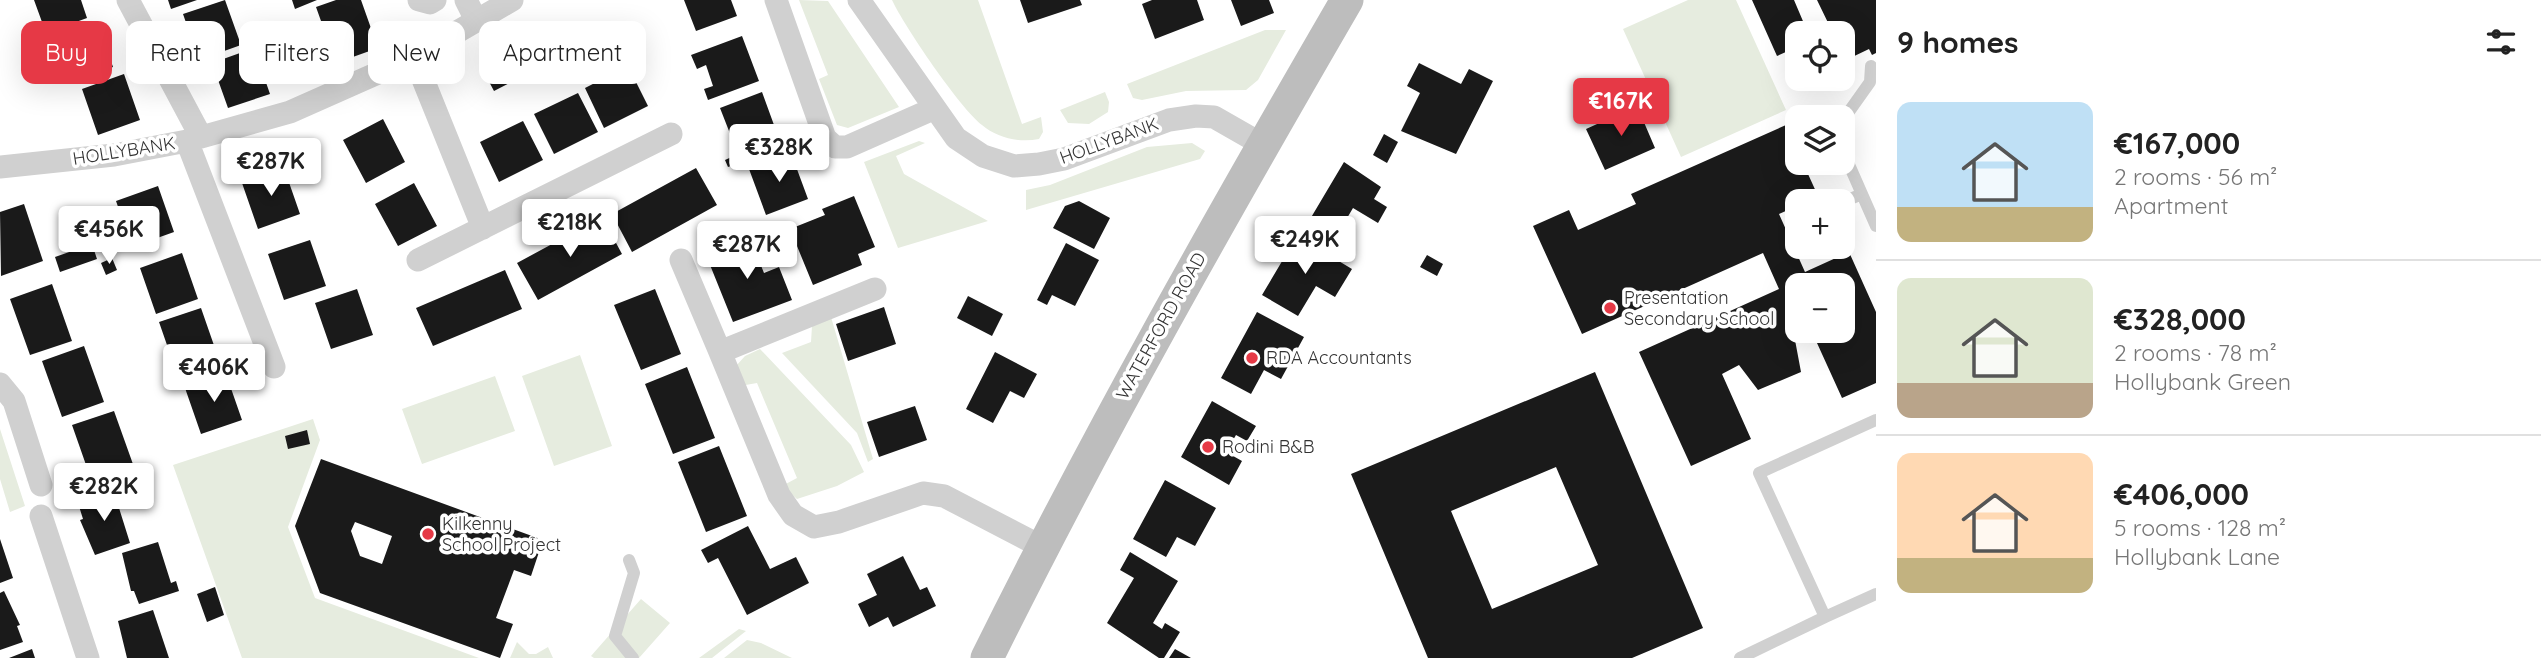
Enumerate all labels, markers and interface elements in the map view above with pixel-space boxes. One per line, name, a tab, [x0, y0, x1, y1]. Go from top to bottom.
chip: Buy	[21, 21, 112, 84]
chip: Rent	[126, 21, 225, 84]
chip: Filters	[239, 21, 354, 84]
chip: New	[368, 21, 465, 84]
chip: Apartment	[479, 21, 646, 84]
map controls	[1785, 21, 1855, 343]
button: locate	[1785, 21, 1855, 91]
text: 9 homes	[1897, 23, 2019, 61]
icon: filters	[2482, 23, 2520, 61]
pin: €167K	[1572, 78, 1670, 138]
text: €167K	[1589, 86, 1653, 115]
button: layers	[1785, 105, 1855, 175]
street label: HOLLYBANK	[1056, 112, 1161, 169]
pin: €328K	[730, 124, 828, 184]
text: €167,000	[2114, 124, 2240, 162]
icon: home	[1953, 130, 2037, 214]
street label: HOLLYBANK	[71, 131, 177, 170]
text: €328K	[745, 132, 813, 161]
pin: €287K	[222, 138, 320, 198]
text: €287K	[237, 146, 305, 175]
text: 2 rooms · 56 m²	[2114, 162, 2277, 191]
button: +	[1785, 189, 1855, 259]
text: Apartment	[2114, 191, 2228, 220]
pin: €218K	[521, 200, 619, 259]
pin: €456K	[60, 206, 158, 266]
text: €218K	[538, 207, 602, 236]
text: €456K	[75, 214, 143, 243]
pin: €249K	[1256, 216, 1354, 276]
pin: €287K	[698, 222, 796, 281]
text: €249K	[1271, 224, 1339, 253]
text: €287K	[713, 229, 781, 258]
street label: WATERFORD ROAD	[1111, 248, 1211, 403]
button: −	[1785, 273, 1855, 343]
place label: Presentation Secondary School	[1624, 286, 1774, 330]
marker: Presentation Secondary School	[1602, 300, 1618, 316]
text: €328,000	[2114, 300, 2246, 338]
icon: home	[1953, 306, 2037, 390]
text: 2 rooms · 78 m²	[2114, 338, 2277, 367]
pin: €406K	[165, 344, 263, 404]
place label: RDA Accountants	[1266, 346, 1412, 369]
marker: RDA Accountants	[1244, 350, 1260, 366]
text: €406K	[179, 352, 249, 381]
text: Hollybank Green	[2114, 367, 2291, 396]
place label: Rodini B&B	[1222, 435, 1314, 458]
marker: Rodini B&B	[1200, 439, 1216, 455]
pin: €282K	[55, 463, 153, 523]
text: €282K	[70, 471, 138, 500]
text: €406,000	[2114, 475, 2249, 513]
icon: home	[1953, 481, 2037, 565]
place label: Kilkenny School Project	[442, 512, 561, 556]
text: 5 rooms · 128 m²	[2114, 513, 2286, 542]
marker: Kilkenny School Project	[420, 526, 436, 542]
text: Hollybank Lane	[2114, 542, 2280, 571]

